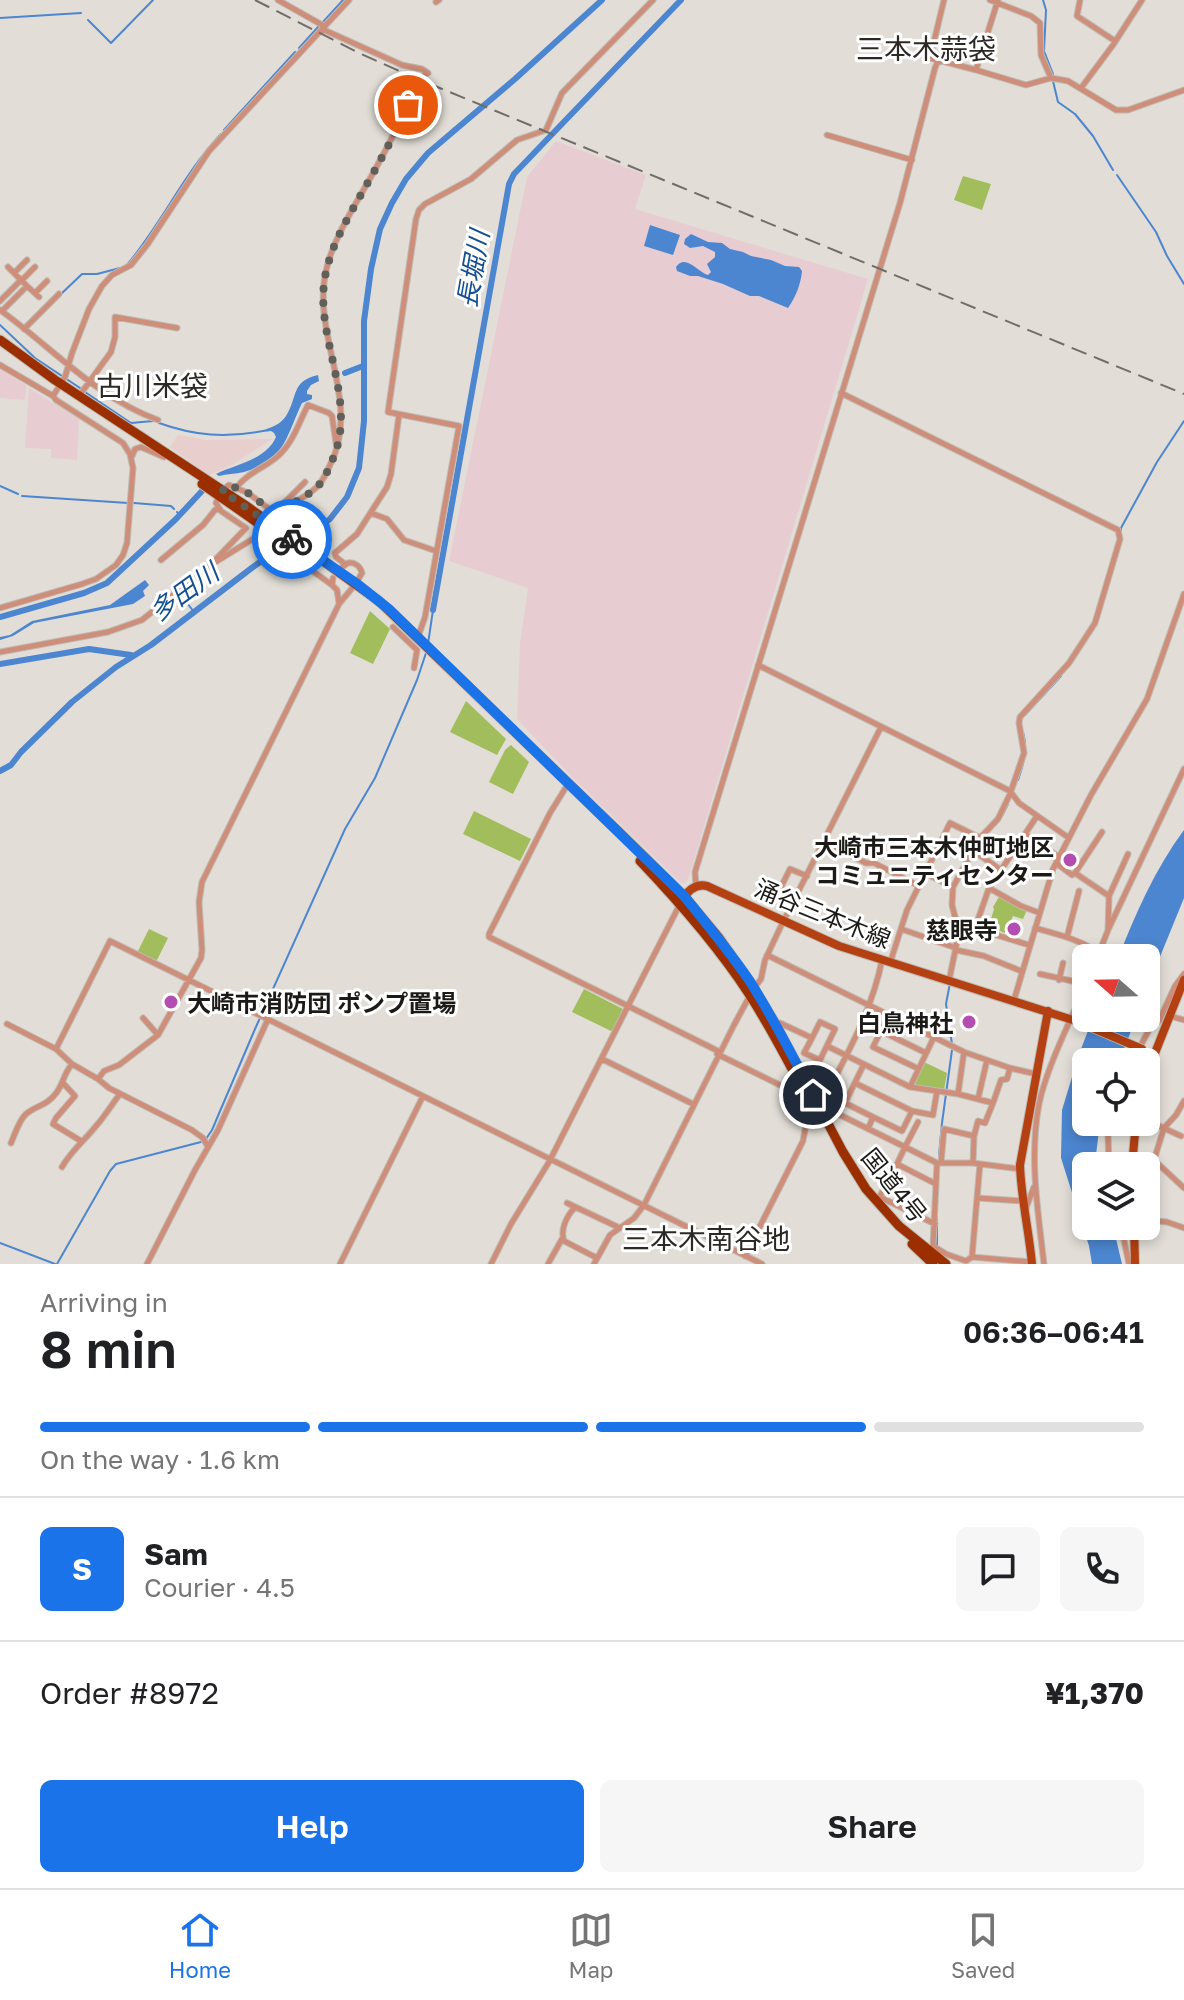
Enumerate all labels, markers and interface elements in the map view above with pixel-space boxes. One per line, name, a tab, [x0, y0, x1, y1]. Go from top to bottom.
district label: 三本木蒜袋	[856, 32, 996, 65]
pin	[374, 71, 442, 139]
icon: bag	[386, 83, 430, 127]
water label: 長堀川	[451, 225, 496, 310]
district label: 古川米袋	[96, 369, 208, 402]
courier	[252, 499, 332, 579]
icon: bike	[270, 517, 314, 561]
water label: 多田川	[143, 555, 227, 627]
place label: 大崎市三本木仲町地区 コミュニティセンター	[814, 832, 1054, 889]
marker: 大崎市三本木仲町地区 コミュニティセンター	[1061, 851, 1079, 869]
street label: 涌谷三本木線	[751, 873, 895, 953]
place label: 慈眼寺	[926, 915, 998, 944]
marker: 慈眼寺	[1005, 920, 1023, 938]
north arrow	[1072, 944, 1160, 1032]
map controls	[1072, 944, 1160, 1240]
place label: 大崎市消防団 ポンプ置場	[187, 988, 456, 1017]
marker: 大崎市消防団 ポンプ置場	[162, 993, 180, 1011]
place label: 白鳥神社	[857, 1008, 953, 1037]
marker: 白鳥神社	[960, 1013, 978, 1031]
button: locate	[1072, 1048, 1160, 1136]
pin	[779, 1061, 847, 1129]
icon: home	[791, 1073, 835, 1117]
street label: 国道4号	[856, 1142, 934, 1228]
button: layers	[1072, 1152, 1160, 1240]
district label: 三本木南谷地	[622, 1222, 790, 1255]
text: Arriving in	[40, 1287, 168, 1318]
text: 06:36–06:41	[963, 1314, 1144, 1350]
text: 8 min	[40, 1317, 177, 1379]
text: On the way · 1.6 km	[40, 1444, 280, 1475]
button: chat	[956, 1527, 1040, 1611]
button: phone	[1060, 1527, 1144, 1611]
text: Sam	[144, 1536, 208, 1572]
text: S	[72, 1551, 92, 1587]
text: Courier · 4.5	[144, 1572, 295, 1603]
text: Order #8972	[40, 1675, 219, 1711]
text: ¥1,370	[1045, 1675, 1144, 1711]
button: Help	[40, 1780, 584, 1872]
button: Share	[600, 1780, 1144, 1872]
tab: Home	[169, 1908, 231, 1983]
tab: Map	[569, 1908, 613, 1983]
tab: Saved	[951, 1908, 1015, 1983]

